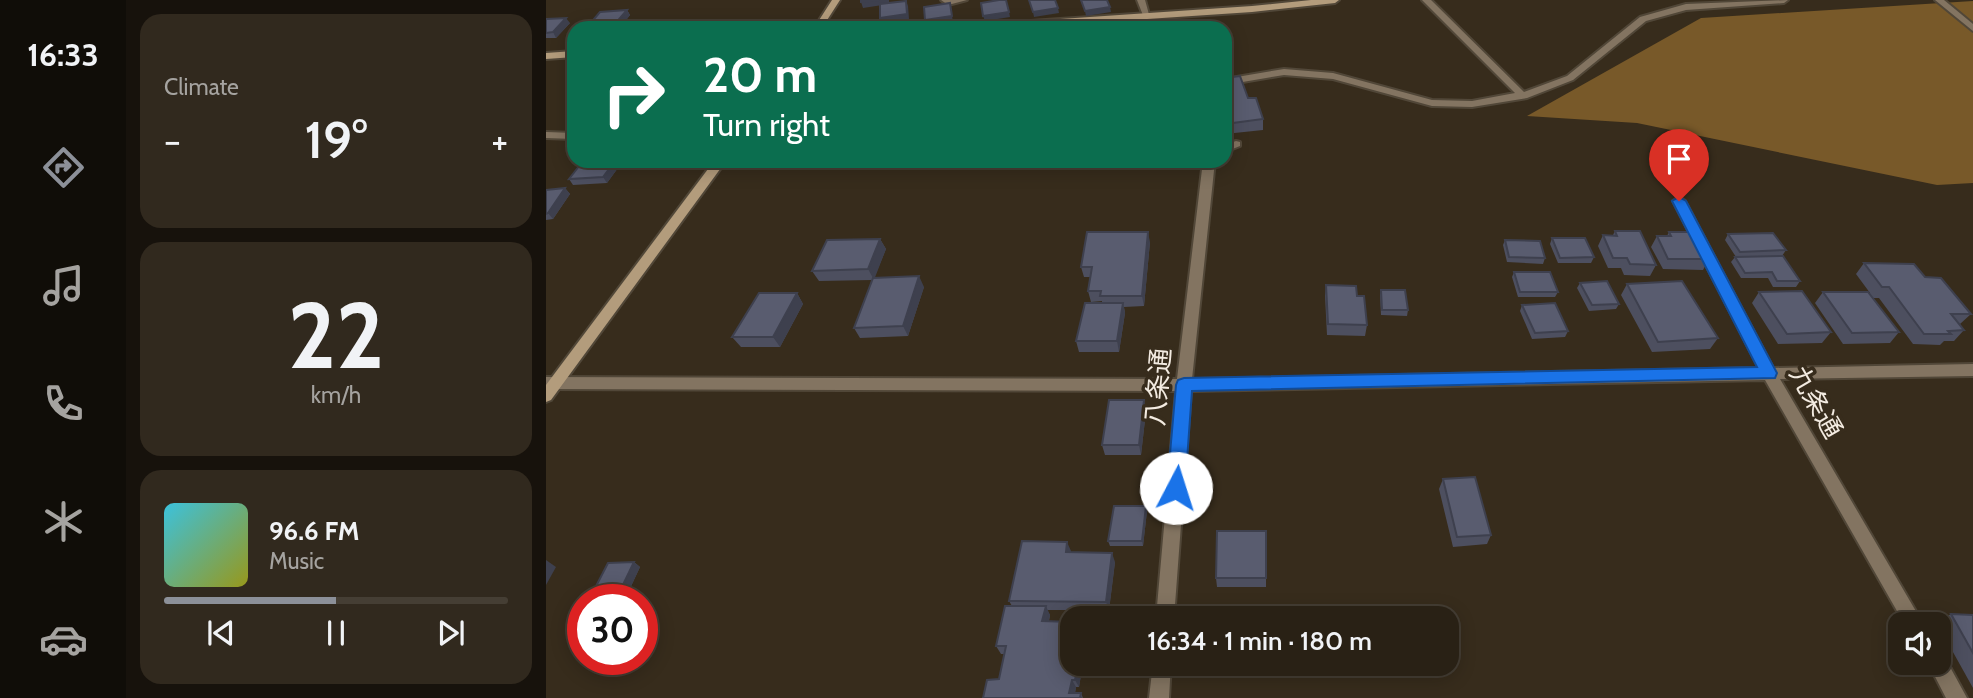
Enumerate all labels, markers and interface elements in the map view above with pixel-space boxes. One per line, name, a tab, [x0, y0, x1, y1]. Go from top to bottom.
text: 16:33	[27, 35, 99, 74]
text: 20 m	[703, 45, 817, 104]
icon: right	[588, 49, 679, 140]
text: Climate	[164, 73, 239, 101]
text: Turn right	[703, 105, 830, 144]
text: 19°	[305, 108, 367, 171]
text: −	[164, 117, 181, 164]
text: +	[491, 117, 508, 164]
pin	[1649, 129, 1709, 201]
icon: arrive	[1660, 140, 1698, 178]
icon: directions	[39, 143, 88, 192]
icon: music	[39, 261, 88, 310]
text: 22	[288, 280, 384, 391]
street label: 八条通	[1139, 347, 1177, 427]
street label: 九条通	[1783, 360, 1849, 444]
icon: phone	[39, 379, 88, 428]
text: km/h	[311, 381, 361, 409]
position arrow	[1139, 451, 1213, 525]
icon: climate	[39, 497, 88, 546]
text: 96.6 FM	[269, 515, 359, 547]
text: Music	[269, 547, 324, 575]
speed limit sign: 30	[567, 584, 658, 675]
map controls	[1888, 612, 1951, 675]
button: sound	[1888, 612, 1951, 675]
icon: previous	[202, 614, 240, 652]
icon: pause	[317, 614, 355, 652]
icon: next	[432, 614, 470, 652]
icon: car	[39, 615, 88, 664]
text: 16:34 · 1 min · 180 m	[1147, 625, 1372, 657]

